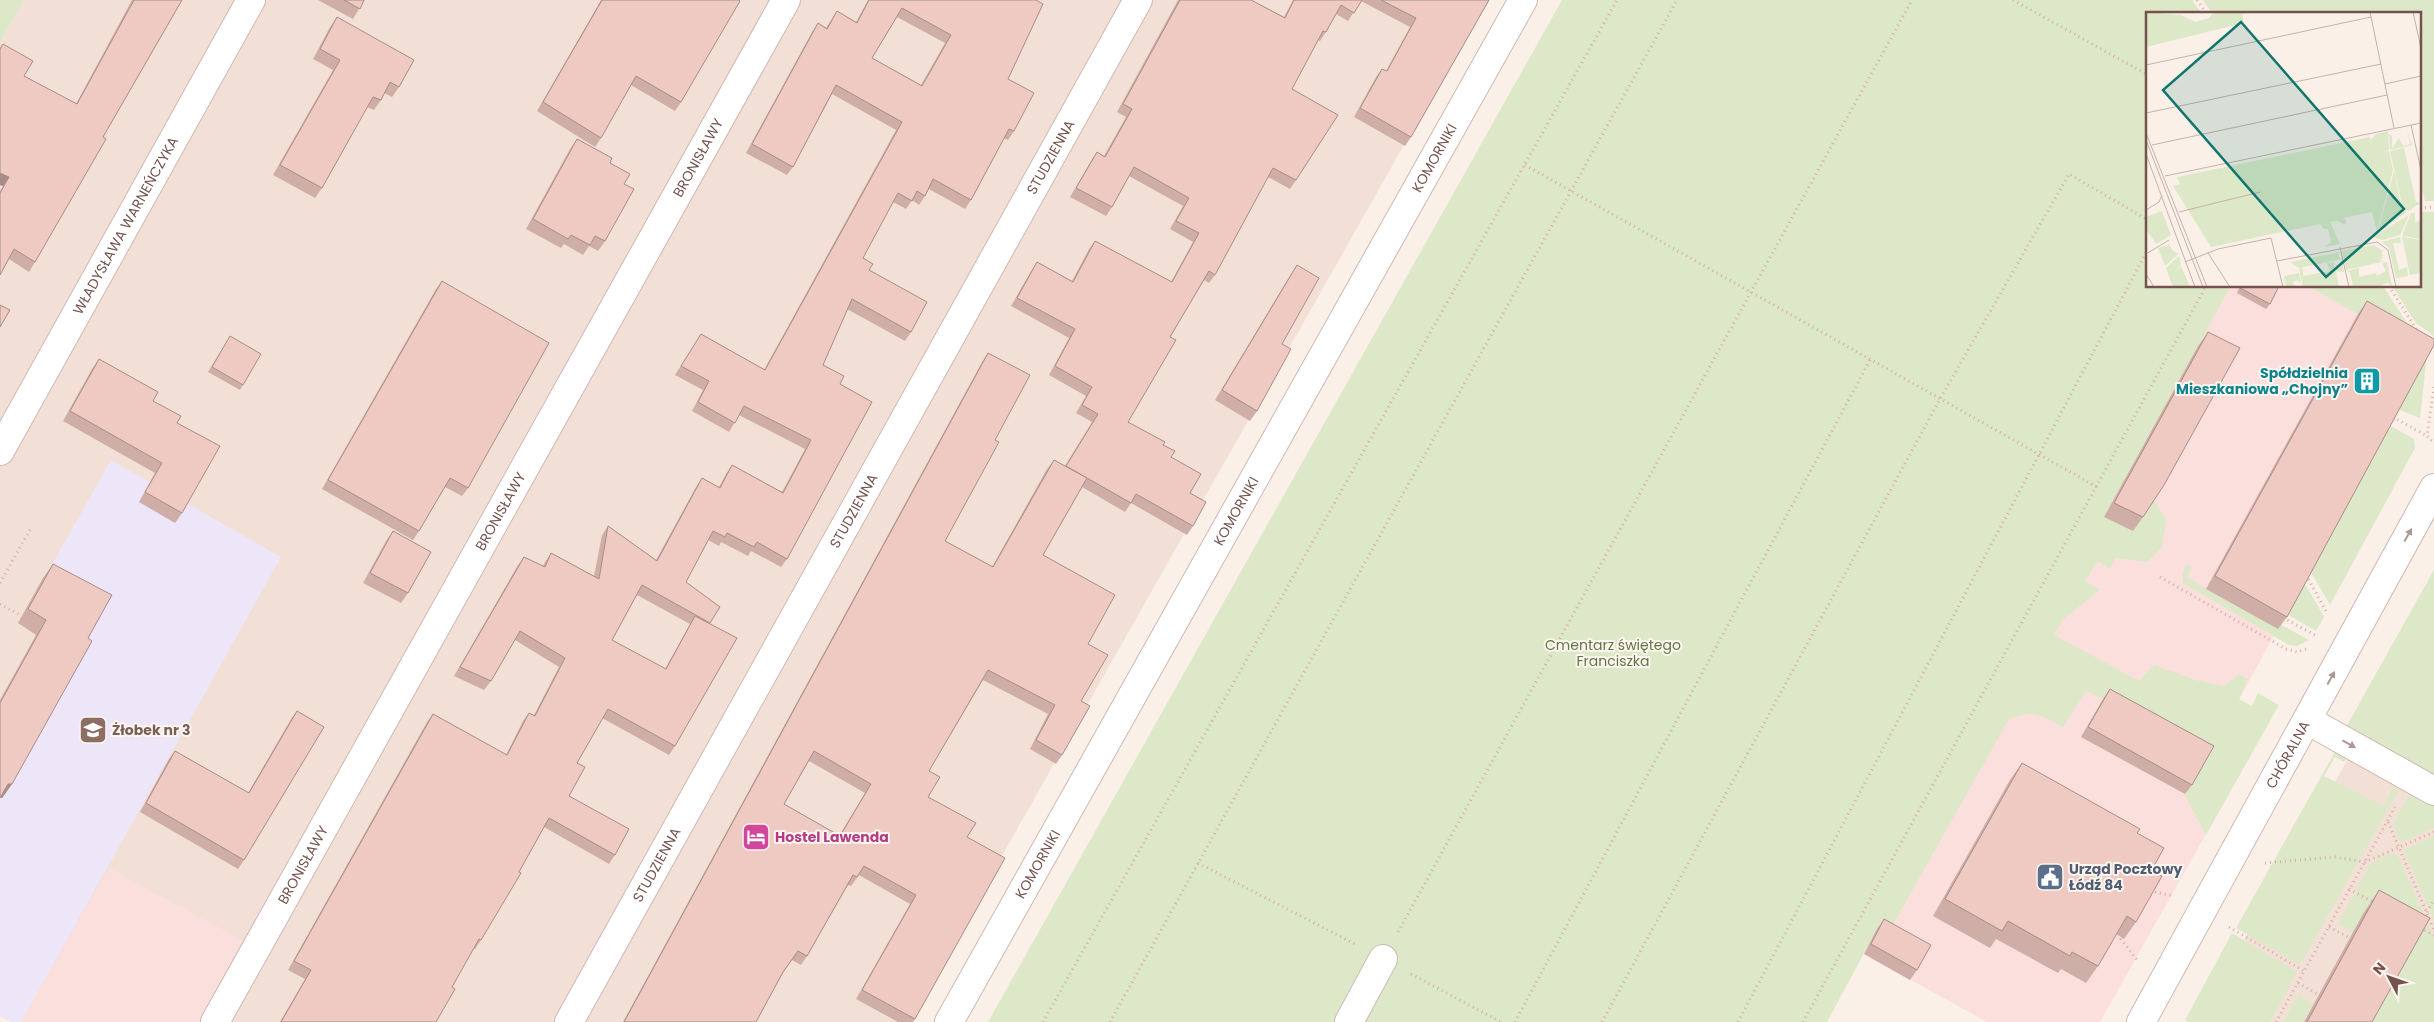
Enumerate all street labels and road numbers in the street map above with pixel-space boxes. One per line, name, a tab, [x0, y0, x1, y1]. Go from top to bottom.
street label: BRONISŁAWY	[668, 115, 728, 201]
street label: STUDZIENNA	[1022, 116, 1079, 198]
street label: KOMORNIKI	[1407, 120, 1462, 196]
street label: WŁADYSŁAWA WARNEŃCZYKA	[68, 133, 183, 318]
street label: BRONISŁAWY	[470, 468, 530, 554]
street label: STUDZIENNA	[825, 470, 882, 552]
street label: KOMORNIKI	[1209, 473, 1263, 549]
street label: CHÓRALNA	[2261, 717, 2314, 792]
street label: BRONISŁAWY	[273, 822, 333, 908]
street label: STUDZIENNA	[628, 824, 685, 906]
street label: KOMORNIKI	[1010, 826, 1065, 902]

